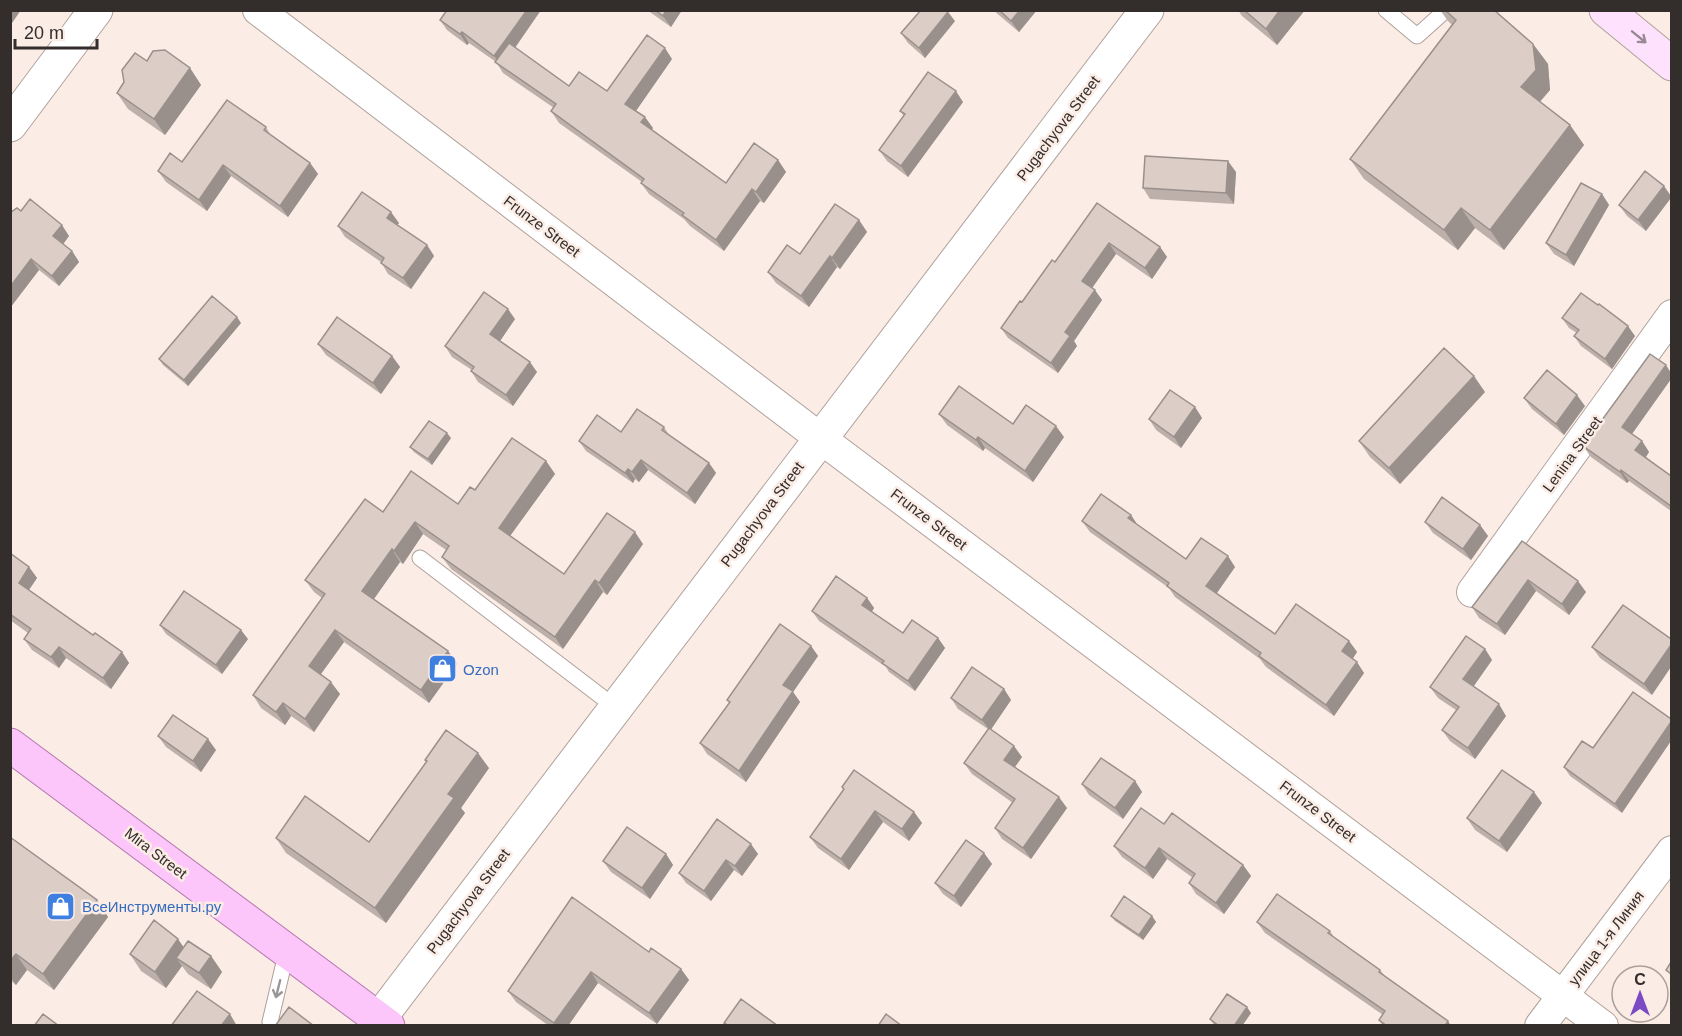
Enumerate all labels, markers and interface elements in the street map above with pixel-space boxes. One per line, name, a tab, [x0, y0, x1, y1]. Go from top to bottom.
scale bar	[15, 12, 98, 50]
text: 20 m	[24, 23, 64, 43]
one-way arrow	[1631, 31, 1647, 44]
street label: Pugachyova Street	[1013, 72, 1103, 184]
street label: Frunze Street	[501, 192, 584, 261]
street label: Lenina Street	[1539, 412, 1606, 495]
street label: Pugachyova Street	[717, 458, 807, 570]
street label: Frunze Street	[888, 485, 971, 554]
shop icon: Ozon	[426, 653, 458, 685]
place label: Ozon	[463, 661, 499, 678]
street label: Frunze Street	[1277, 777, 1360, 846]
street label: Mira Street	[122, 824, 191, 882]
street label: Pugachyova Street	[423, 845, 513, 957]
street label: улица 1-я Линия	[1565, 887, 1647, 989]
shop icon: ВсеИнструменты.ру	[45, 890, 77, 922]
place label: ВсеИнструменты.ру	[82, 898, 222, 915]
north arrow	[1610, 964, 1670, 1024]
text: С	[1634, 971, 1646, 988]
one-way arrow	[271, 980, 283, 999]

